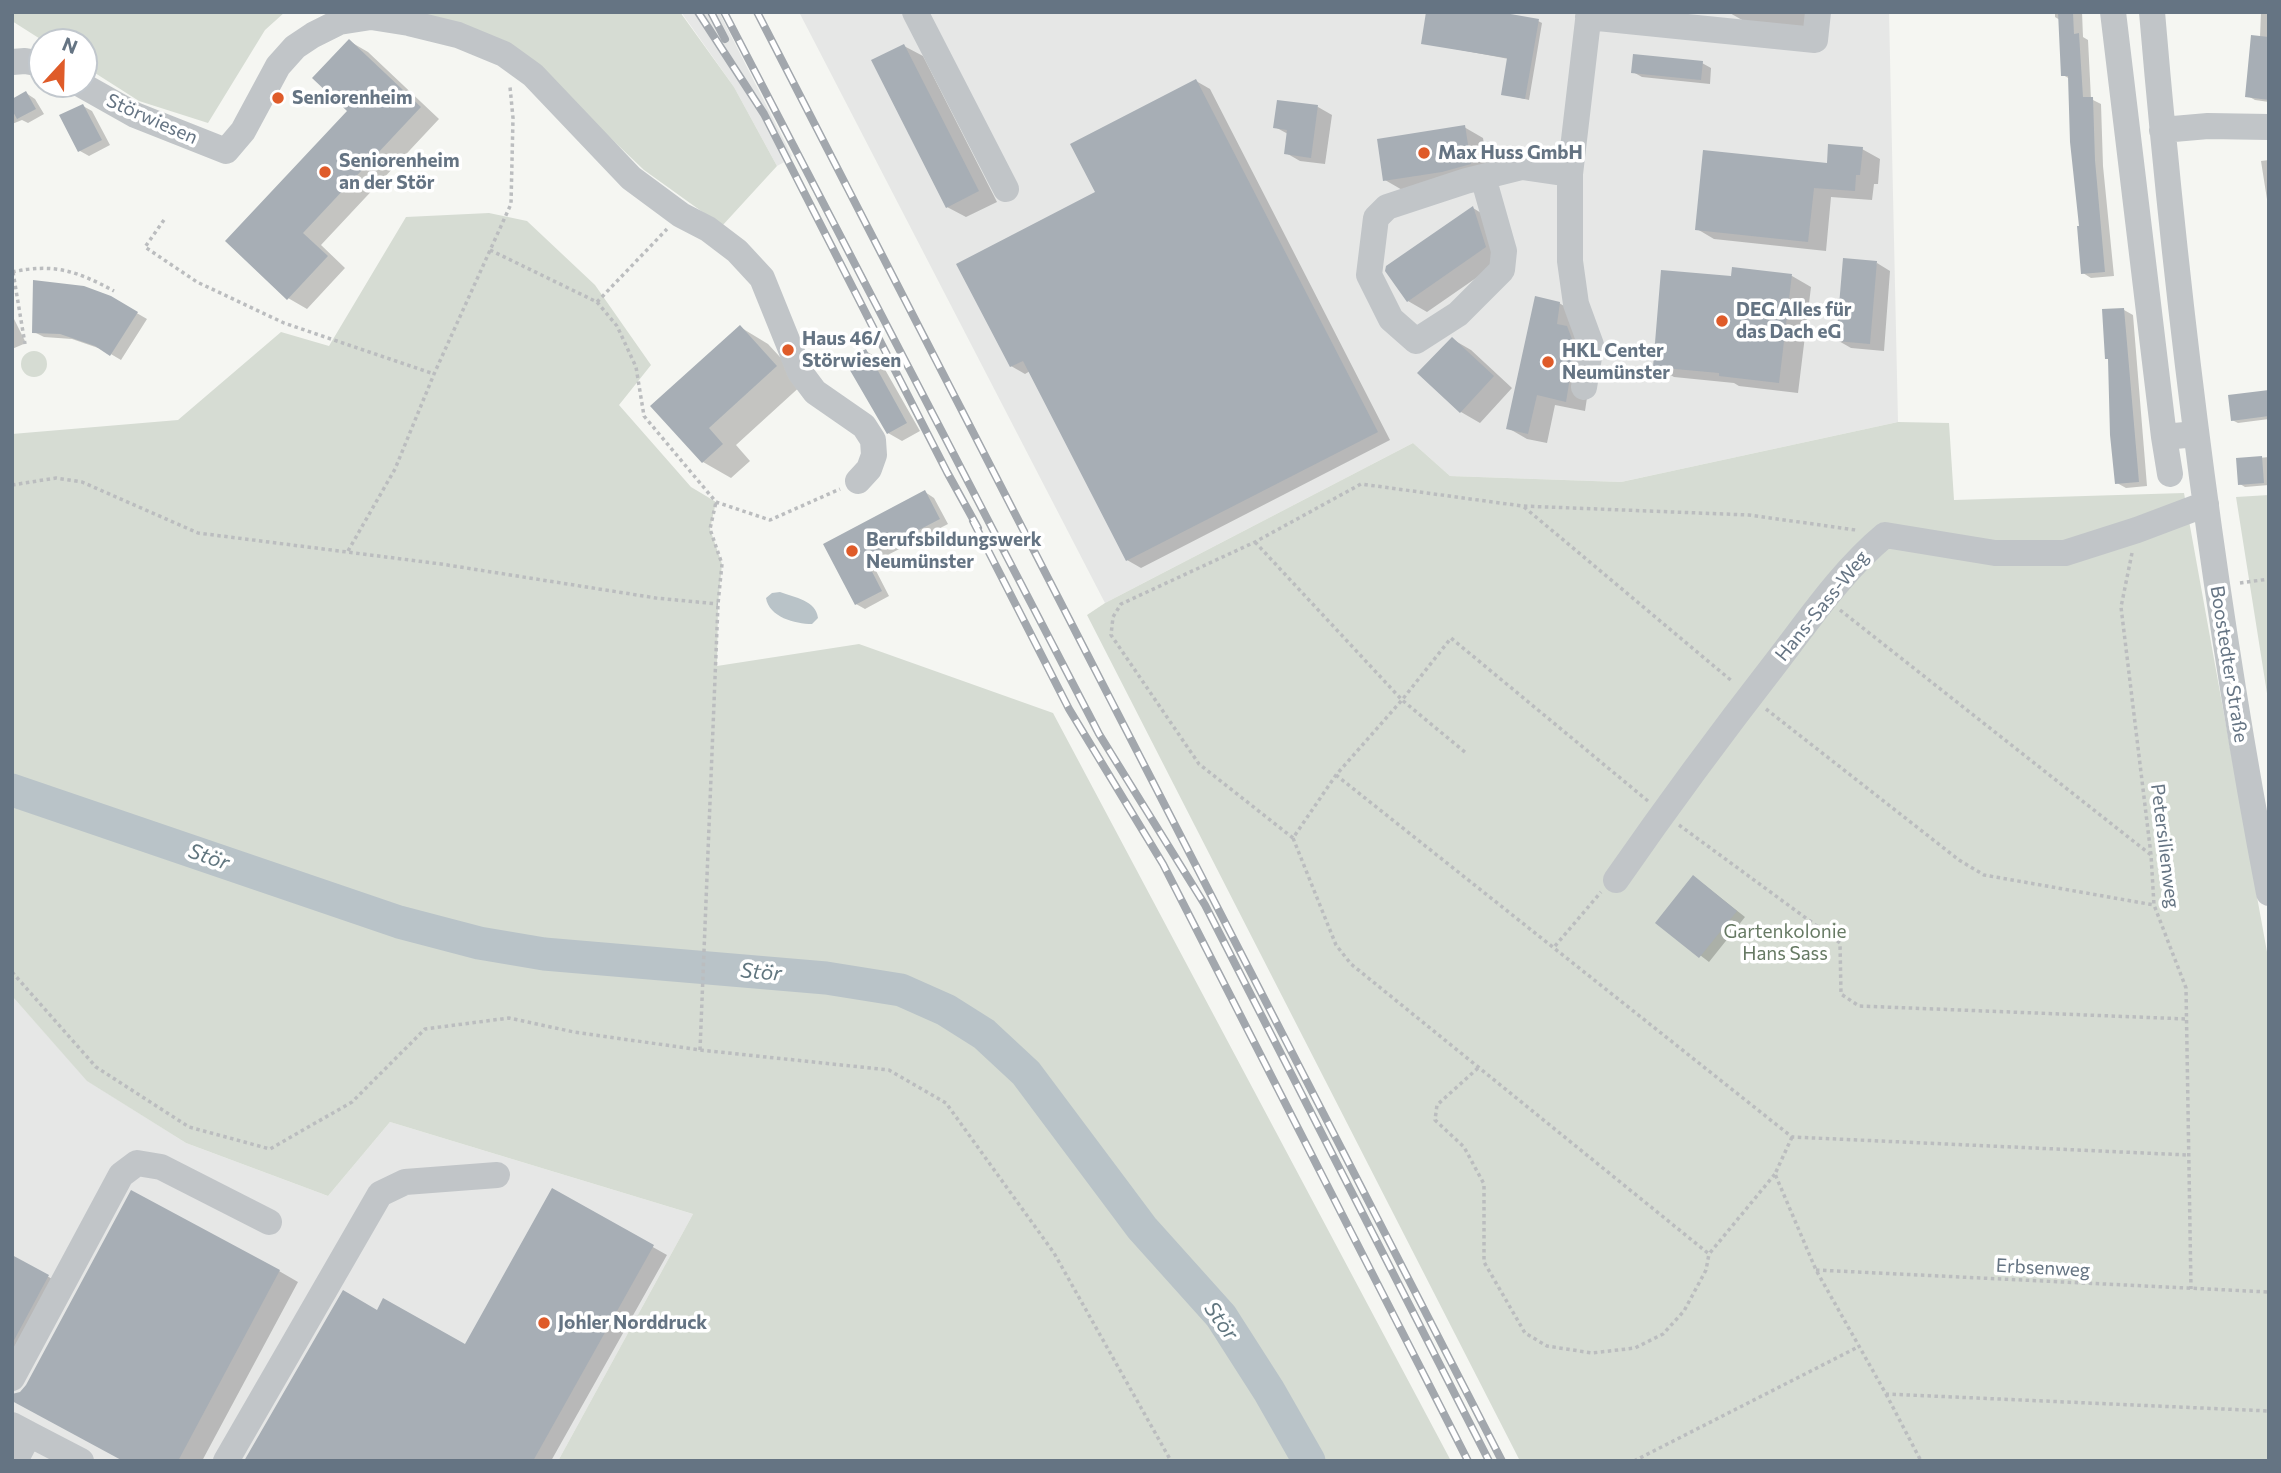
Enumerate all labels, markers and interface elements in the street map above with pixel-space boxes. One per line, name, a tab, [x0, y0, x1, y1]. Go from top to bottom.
north arrow	[28, 28, 98, 98]
text: N	[59, 32, 81, 58]
place label: Seniorenheim	[292, 87, 412, 109]
street label: Störwiesen	[103, 89, 201, 149]
marker: Seniorenheim	[270, 90, 286, 106]
place label: Max Huss GmbH	[1438, 142, 1583, 164]
marker: Max Huss GmbH	[1416, 145, 1432, 161]
place label: Seniorenheim an der Stör	[339, 150, 459, 194]
marker: Seniorenheim an der Stör	[317, 164, 333, 180]
place label: DEG Alles für das Dach eG	[1736, 299, 1852, 343]
marker: DEG Alles für das Dach eG	[1714, 313, 1730, 329]
place label: Haus 46/ Störwiesen	[802, 328, 901, 372]
place label: HKL Center Neumünster	[1562, 340, 1670, 384]
marker: Haus 46/ Störwiesen	[780, 342, 796, 358]
marker: HKL Center Neumünster	[1540, 354, 1556, 370]
place label: Berufsbildungswerk Neumünster	[866, 529, 1042, 573]
marker: Berufsbildungswerk Neumünster	[844, 543, 860, 559]
street label: Hans-Sass-Weg	[1771, 546, 1873, 666]
street label: Boostedter Straße	[2205, 584, 2253, 744]
street label: Petersilienweg	[2146, 782, 2184, 910]
water label: Stör	[185, 838, 233, 876]
park label: Gartenkolonie Hans Sass	[1723, 921, 1847, 965]
water label: Stör	[739, 958, 783, 986]
street label: Erbsenweg	[1995, 1254, 2091, 1282]
water label: Stör	[1199, 1297, 1243, 1345]
place label: Johler Norddruck	[558, 1312, 707, 1334]
marker: Johler Norddruck	[536, 1315, 552, 1331]

